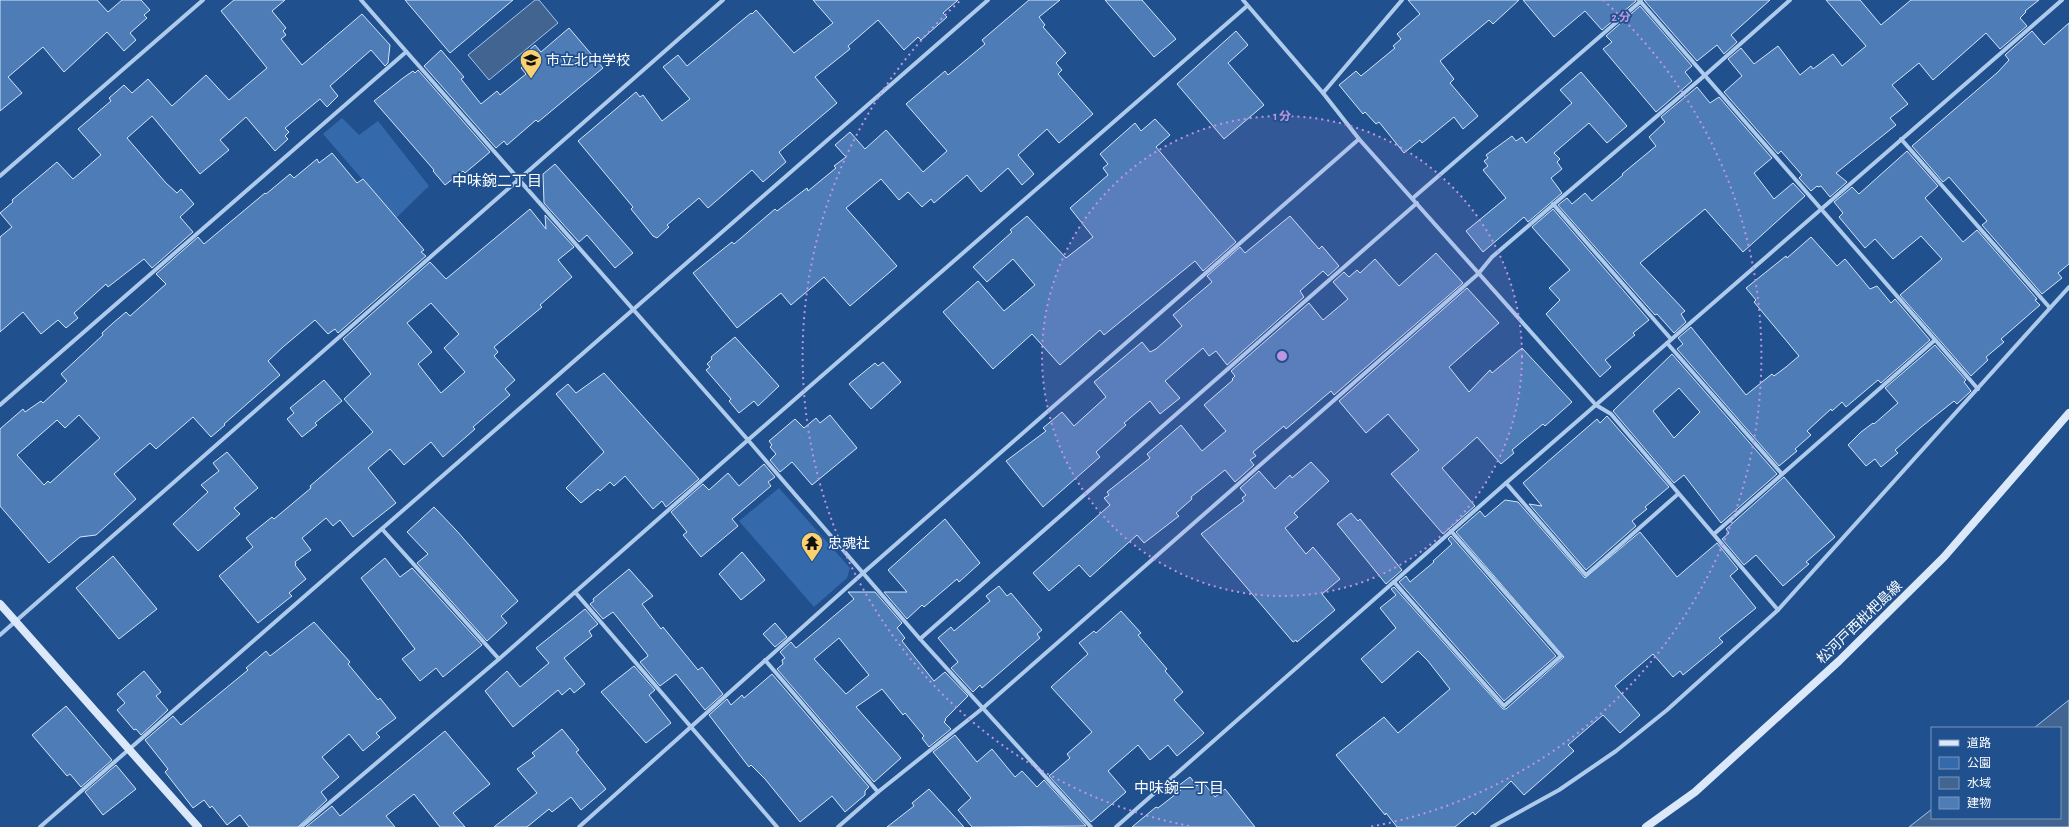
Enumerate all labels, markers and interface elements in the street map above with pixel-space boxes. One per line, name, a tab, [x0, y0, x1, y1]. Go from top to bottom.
text: 2 分	[1611, 11, 1631, 23]
school or university icon: 市立北中学校	[518, 47, 544, 80]
place label: 市立北中学校	[546, 52, 630, 68]
text: 1 分	[1273, 110, 1291, 122]
district label: 中味鋺二丁目	[452, 173, 542, 189]
centre of rings	[1275, 349, 1289, 363]
temple icon: 忠魂社	[799, 530, 825, 563]
place label: 忠魂社	[828, 536, 870, 551]
street label: 松河戸西枇杷島線	[1813, 577, 1905, 667]
legend	[1931, 727, 2061, 819]
text: 道路	[1967, 736, 1991, 749]
text: 公園	[1967, 757, 1991, 769]
text: 水域	[1967, 777, 1991, 789]
district label: 中味鋺一丁目	[1134, 780, 1224, 796]
text: 建物	[1967, 796, 1991, 809]

